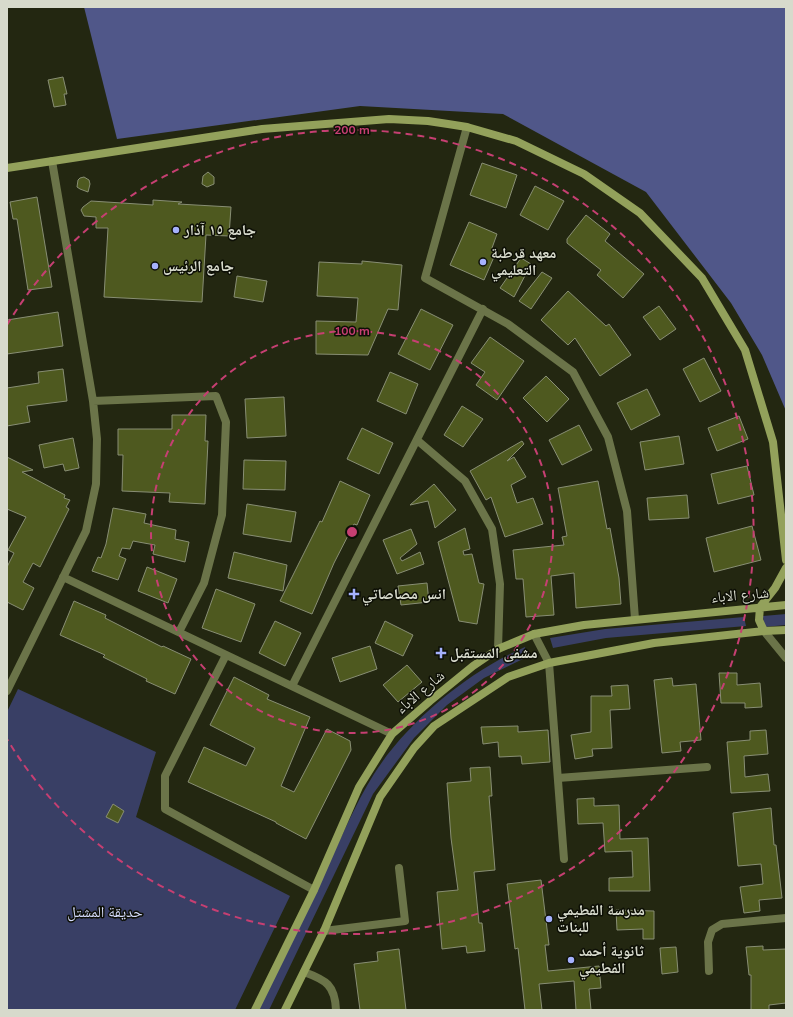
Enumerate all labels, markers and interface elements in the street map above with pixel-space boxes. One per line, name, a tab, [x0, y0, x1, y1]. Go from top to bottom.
text: 200 m	[334, 122, 370, 137]
place label: جامع ١٥ آذار	[183, 220, 256, 240]
marker: جامع ١٥ آذار	[171, 225, 181, 235]
place label: معهد قرطبة التعليمي	[491, 243, 556, 282]
place label: جامع الرئيس	[163, 256, 234, 276]
marker: معهد قرطبة التعليمي	[478, 257, 488, 267]
marker: جامع الرئيس	[150, 261, 160, 271]
text: 100 m	[334, 323, 370, 338]
centre of rings	[345, 525, 359, 539]
street label: شارع الاباء	[710, 582, 770, 608]
place label: انس مصاصاتي	[362, 584, 446, 606]
marker: انس مصاصاتي	[349, 589, 359, 599]
place label: مشفى المستقبل	[450, 643, 538, 662]
marker: مشفى المستقبل	[435, 647, 447, 659]
street label: شارع الاباء	[391, 666, 449, 718]
place label: مدرسة الفطيمي للبنات	[557, 900, 645, 936]
park label: حديقة المشتل	[67, 902, 143, 922]
marker: مدرسة الفطيمي للبنات	[544, 914, 554, 924]
place label: ثانوية أحمد الفطيمي	[579, 941, 645, 980]
marker: ثانوية أحمد الفطيمي	[566, 955, 576, 965]

